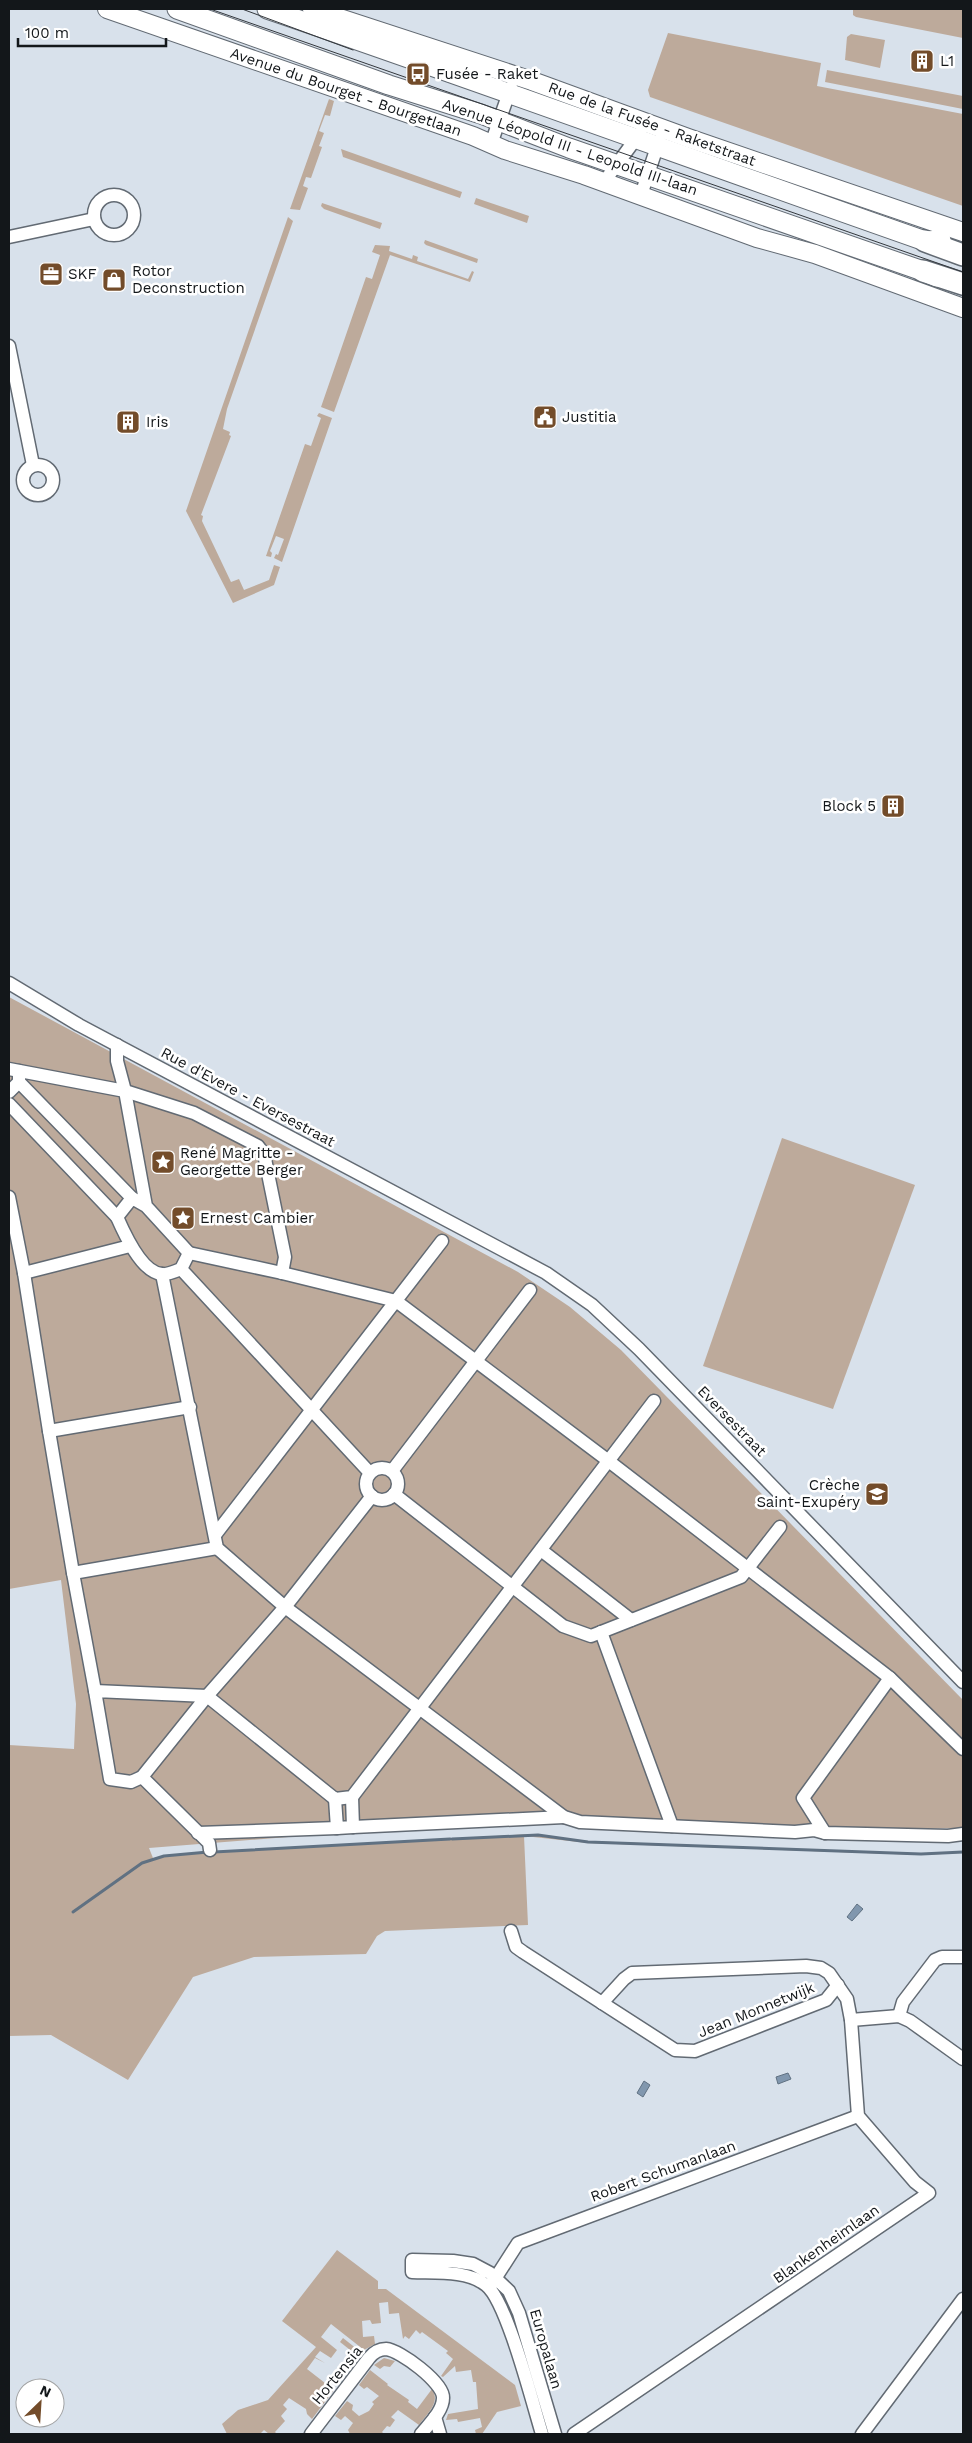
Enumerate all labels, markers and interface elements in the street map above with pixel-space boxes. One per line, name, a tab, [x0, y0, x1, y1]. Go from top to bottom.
scale bar	[18, 15, 165, 47]
text: 100 m	[25, 24, 69, 42]
street label: Avenue du Bourget - Bourgetlaan	[228, 44, 464, 140]
building icon: L1	[909, 48, 935, 74]
place label: L1	[940, 52, 954, 70]
bus stop icon: Fusée - Raket	[405, 61, 431, 87]
place label: Fusée - Raket	[436, 65, 539, 83]
street label: Rue de la Fusée - Raketstraat	[546, 78, 759, 170]
street label: Avenue Léopold III - Leopold III-laan	[440, 95, 700, 199]
office icon: SKF	[38, 261, 64, 287]
place label: Rotor Deconstruction	[132, 262, 245, 297]
place label: SKF	[68, 265, 97, 283]
shop icon: Rotor Deconstruction	[101, 267, 127, 293]
public building icon: Justitia	[532, 404, 558, 430]
place label: Justitia	[562, 408, 617, 426]
building icon: Iris	[115, 409, 141, 435]
place label: Iris	[146, 413, 168, 431]
building icon: Block 5	[880, 793, 906, 819]
place label: Block 5	[822, 797, 876, 815]
street label: Rue d'Evere - Eversestraat	[158, 1043, 339, 1151]
place label: René Magritte - Georgette Berger	[180, 1144, 303, 1179]
place icon: René Magritte - Georgette Berger	[150, 1149, 176, 1175]
place icon: Ernest Cambier	[170, 1205, 196, 1231]
place label: Ernest Cambier	[200, 1209, 314, 1227]
street label: Eversestraat	[694, 1382, 771, 1460]
place label: Crèche Saint-Exupéry	[756, 1476, 860, 1511]
school or university icon: Crèche Saint-Exupéry	[864, 1481, 890, 1507]
street label: Jean Monnetwijk	[695, 1978, 817, 2042]
street label: Robert Schumanlaan	[588, 2136, 738, 2206]
street label: Blankenheimlaan	[769, 2201, 883, 2287]
street label: Europalaan	[526, 2307, 566, 2391]
street label: Hortensia	[308, 2342, 366, 2408]
north arrow	[15, 2378, 65, 2428]
text: N	[37, 2382, 54, 2401]

